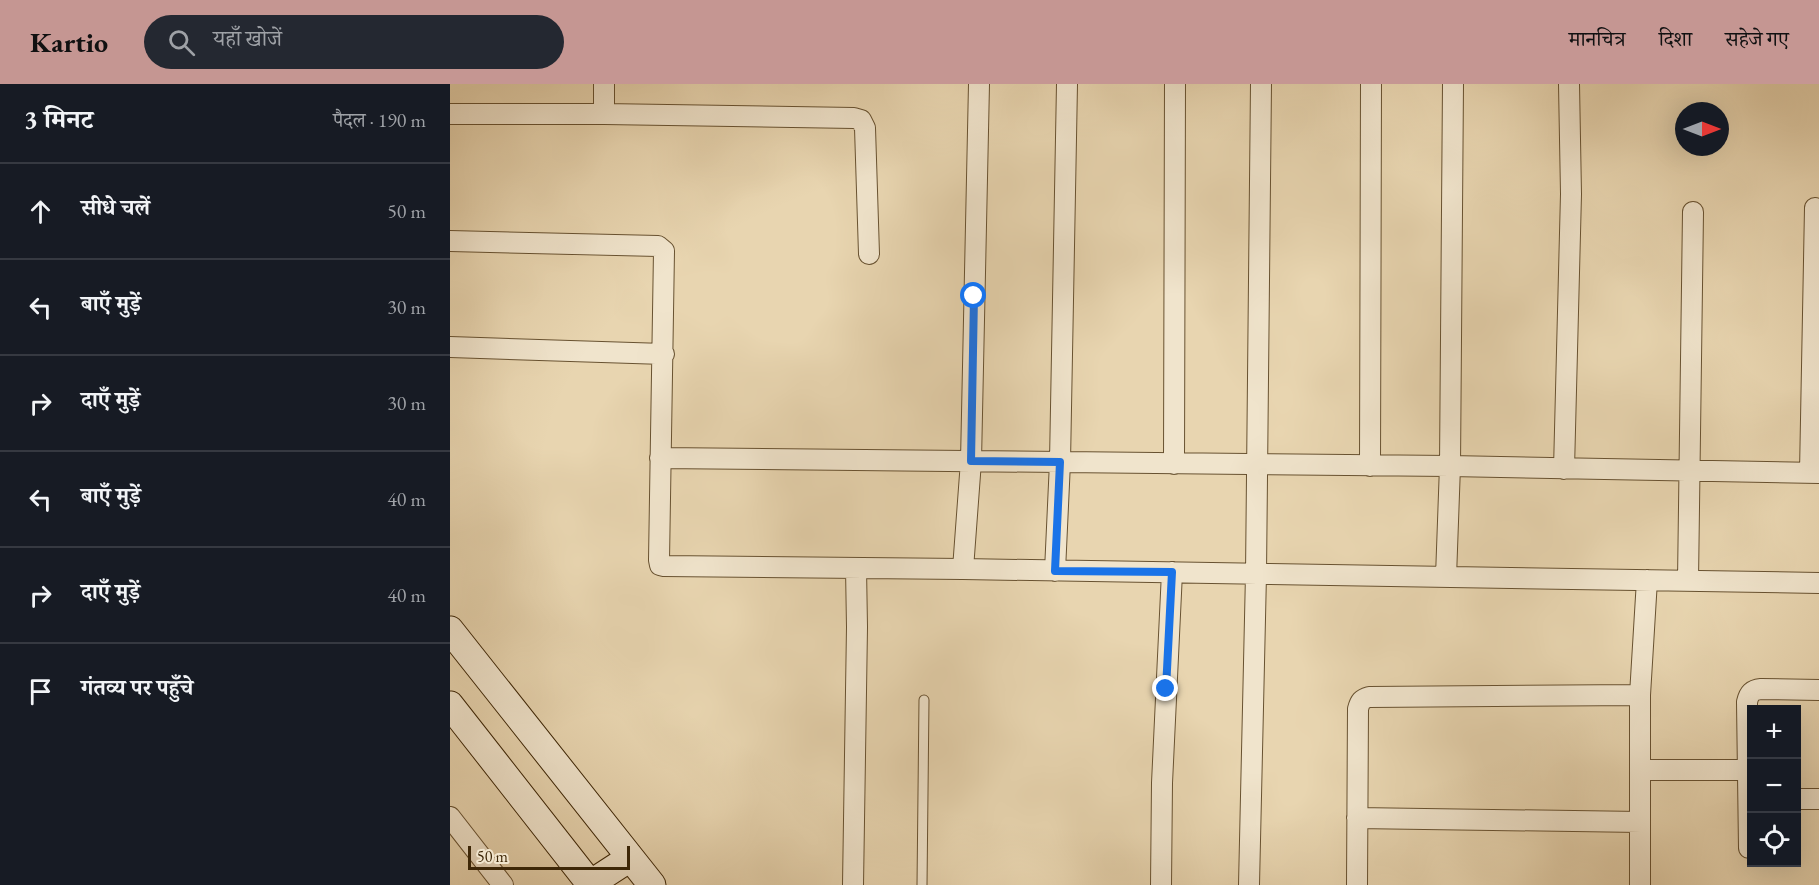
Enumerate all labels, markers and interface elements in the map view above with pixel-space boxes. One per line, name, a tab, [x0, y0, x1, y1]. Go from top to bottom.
search box	[144, 15, 564, 69]
text: Kartio	[30, 24, 108, 60]
text: यहाँ खोजें	[213, 24, 282, 53]
text: मानचित्र	[1569, 25, 1626, 52]
text: दिशा	[1659, 25, 1692, 52]
text: सहेजे गए	[1725, 25, 1789, 52]
icon: search	[165, 26, 198, 59]
text: 3 मिनट	[24, 102, 93, 136]
north arrow	[1675, 102, 1729, 156]
text: पैदल · 190 m	[333, 107, 426, 133]
text: सीधे चलें	[81, 193, 150, 222]
icon: ahead	[24, 195, 57, 228]
text: 50 m	[387, 198, 426, 224]
route start	[960, 282, 986, 308]
text: बाएँ मुड़ें	[81, 289, 141, 318]
icon: left	[24, 291, 57, 324]
text: 30 m	[387, 294, 426, 320]
text: दाएँ मुड़ें	[81, 385, 140, 414]
icon: right	[24, 387, 57, 420]
text: 30 m	[387, 390, 426, 416]
text: बाएँ मुड़ें	[81, 481, 141, 510]
icon: left	[24, 483, 57, 516]
text: 40 m	[387, 486, 426, 512]
text: दाएँ मुड़ें	[81, 577, 140, 606]
icon: right	[24, 579, 57, 612]
text: 40 m	[387, 582, 426, 608]
text: गंतव्य पर पहुँचे	[81, 673, 193, 702]
icon: arrive	[24, 675, 57, 708]
route end	[1152, 675, 1178, 701]
map controls	[1747, 705, 1801, 867]
button: +	[1747, 705, 1801, 759]
button: −	[1747, 759, 1801, 813]
button: locate	[1747, 813, 1801, 867]
scale bar	[468, 843, 630, 870]
text: 50 m	[477, 846, 508, 867]

